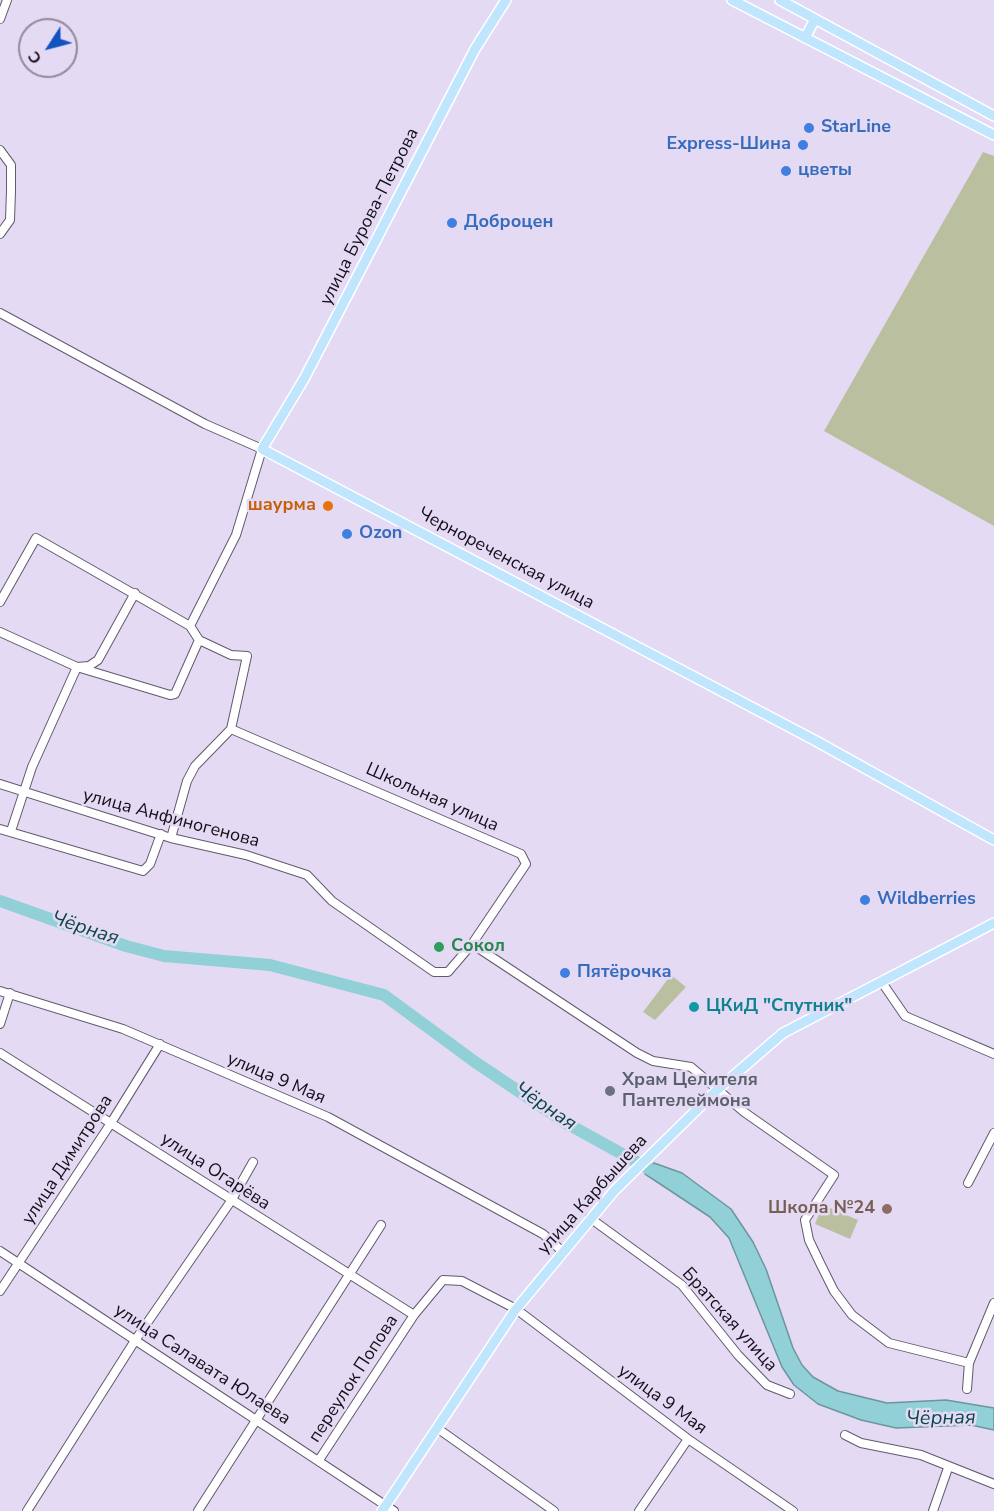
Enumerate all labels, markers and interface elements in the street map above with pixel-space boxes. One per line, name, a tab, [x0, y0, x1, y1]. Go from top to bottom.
north arrow	[18, 18, 78, 78]
text: С	[23, 47, 47, 68]
place label: StarLine	[821, 117, 891, 139]
marker: StarLine	[802, 121, 816, 135]
street label: улица Бурова-Петрова	[316, 125, 424, 309]
place label: Express-Шина	[666, 134, 791, 156]
marker: Express-Шина	[796, 138, 810, 152]
place label: цветы	[798, 160, 852, 182]
marker: цветы	[779, 164, 793, 178]
place label: Доброцен	[464, 212, 553, 234]
marker: Доброцен	[445, 216, 459, 230]
place label: шаурма	[248, 495, 316, 517]
marker: шаурма	[321, 499, 335, 513]
street label: Чернореченская улица	[414, 503, 598, 615]
place label: Ozon	[359, 523, 402, 545]
marker: Ozon	[340, 527, 354, 541]
street label: Школьная улица	[362, 759, 502, 837]
street label: улица Анфиногенова	[80, 785, 262, 853]
place label: Wildberries	[877, 889, 976, 911]
marker: Wildberries	[858, 893, 872, 907]
water label: Чёрная	[48, 907, 122, 951]
place label: Сокол	[451, 936, 505, 958]
marker: Сокол	[432, 940, 446, 954]
place label: Пятёрочка	[577, 962, 671, 984]
marker: Пятёрочка	[558, 966, 572, 980]
place label: ЦКиД "Спутник"	[706, 996, 852, 1018]
marker: ЦКиД "Спутник"	[687, 1000, 701, 1014]
street label: улица 9 Мая	[223, 1049, 329, 1109]
place label: Храм Целителя Пантелеймона	[622, 1070, 758, 1112]
water label: Чёрная	[509, 1078, 581, 1136]
marker: Храм Целителя Пантелеймона	[603, 1084, 617, 1098]
street label: улица Димитрова	[18, 1091, 118, 1229]
street label: улица Огарёва	[156, 1129, 274, 1215]
street label: улица Карбышева	[534, 1131, 652, 1259]
place label: Школа №24	[768, 1198, 875, 1220]
marker: Школа №24	[880, 1202, 894, 1216]
street label: Братская улица	[677, 1264, 781, 1376]
street label: улица Салавата Юлаева	[110, 1300, 294, 1430]
street label: переулок Попова	[305, 1311, 403, 1447]
street label: улица 9 Мая	[613, 1360, 711, 1440]
water label: Чёрная	[906, 1406, 976, 1432]

